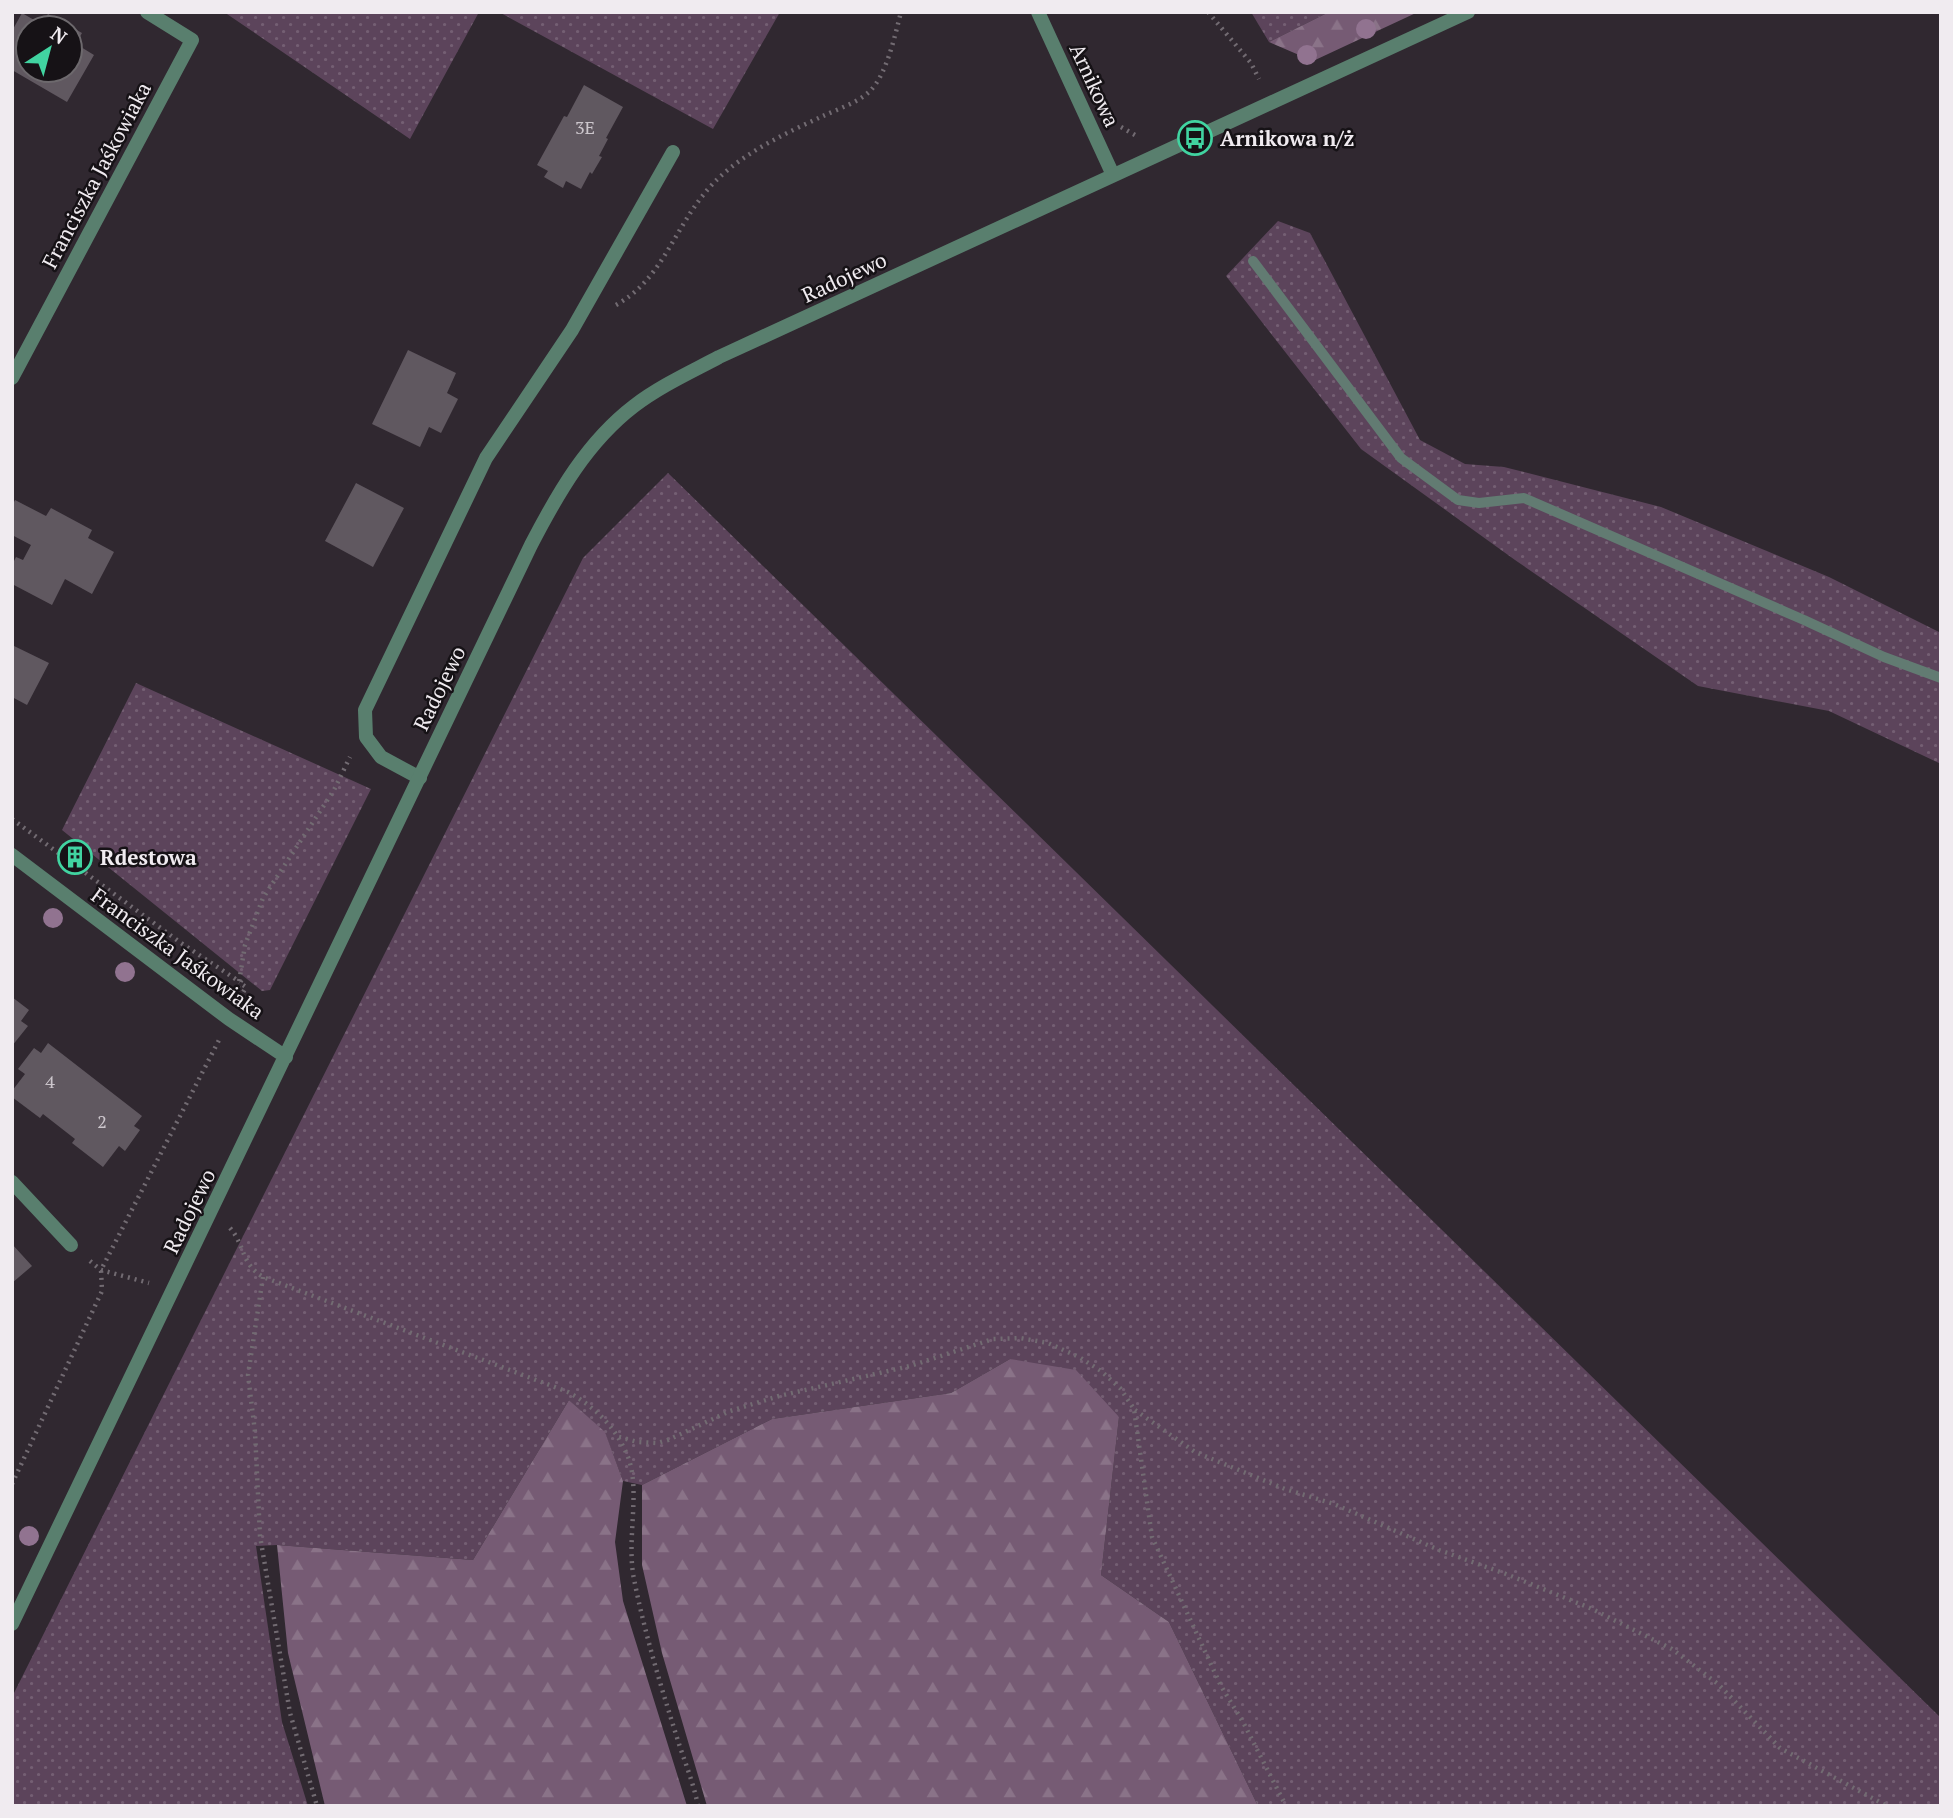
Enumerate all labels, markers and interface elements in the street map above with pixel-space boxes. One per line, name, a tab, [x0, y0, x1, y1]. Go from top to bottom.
north arrow	[14, 14, 84, 84]
text: N	[46, 20, 73, 50]
street label: Arnikowa	[1063, 39, 1127, 132]
street label: Franciszka Jaśkowiaka	[35, 77, 157, 273]
house number: 3E	[575, 115, 595, 139]
bus stop icon: Arnikowa n/ż	[1176, 119, 1214, 157]
place label: Arnikowa n/ż	[1220, 124, 1355, 152]
street label: Radojewo	[797, 245, 891, 309]
street label: Radojewo	[407, 641, 471, 735]
building icon: Rdestowa	[56, 838, 94, 876]
place label: Rdestowa	[100, 843, 197, 871]
street label: Franciszka Jaśkowiaka	[86, 881, 270, 1025]
house number: 4	[45, 1069, 55, 1093]
house number: 2	[97, 1109, 107, 1133]
street label: Radojewo	[157, 1164, 221, 1258]

